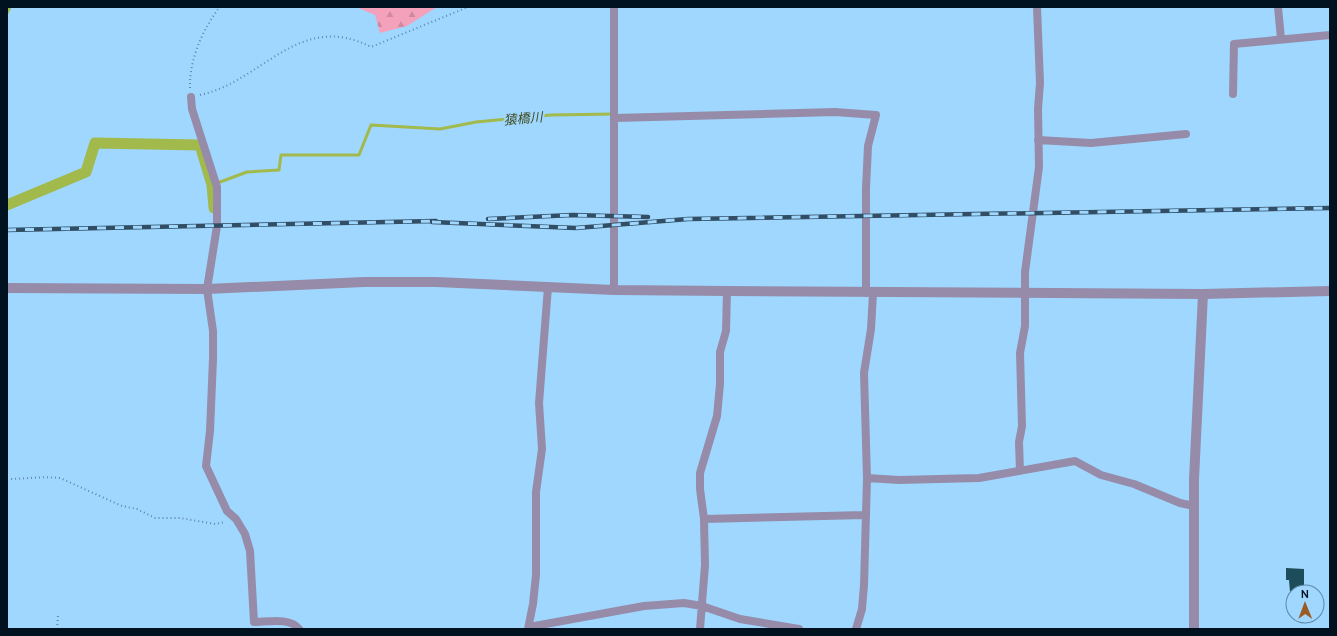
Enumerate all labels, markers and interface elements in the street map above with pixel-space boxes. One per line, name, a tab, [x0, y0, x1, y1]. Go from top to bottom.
water label: 猿橋川	[503, 107, 545, 129]
north arrow	[1285, 584, 1325, 624]
text: N	[1301, 586, 1309, 601]

